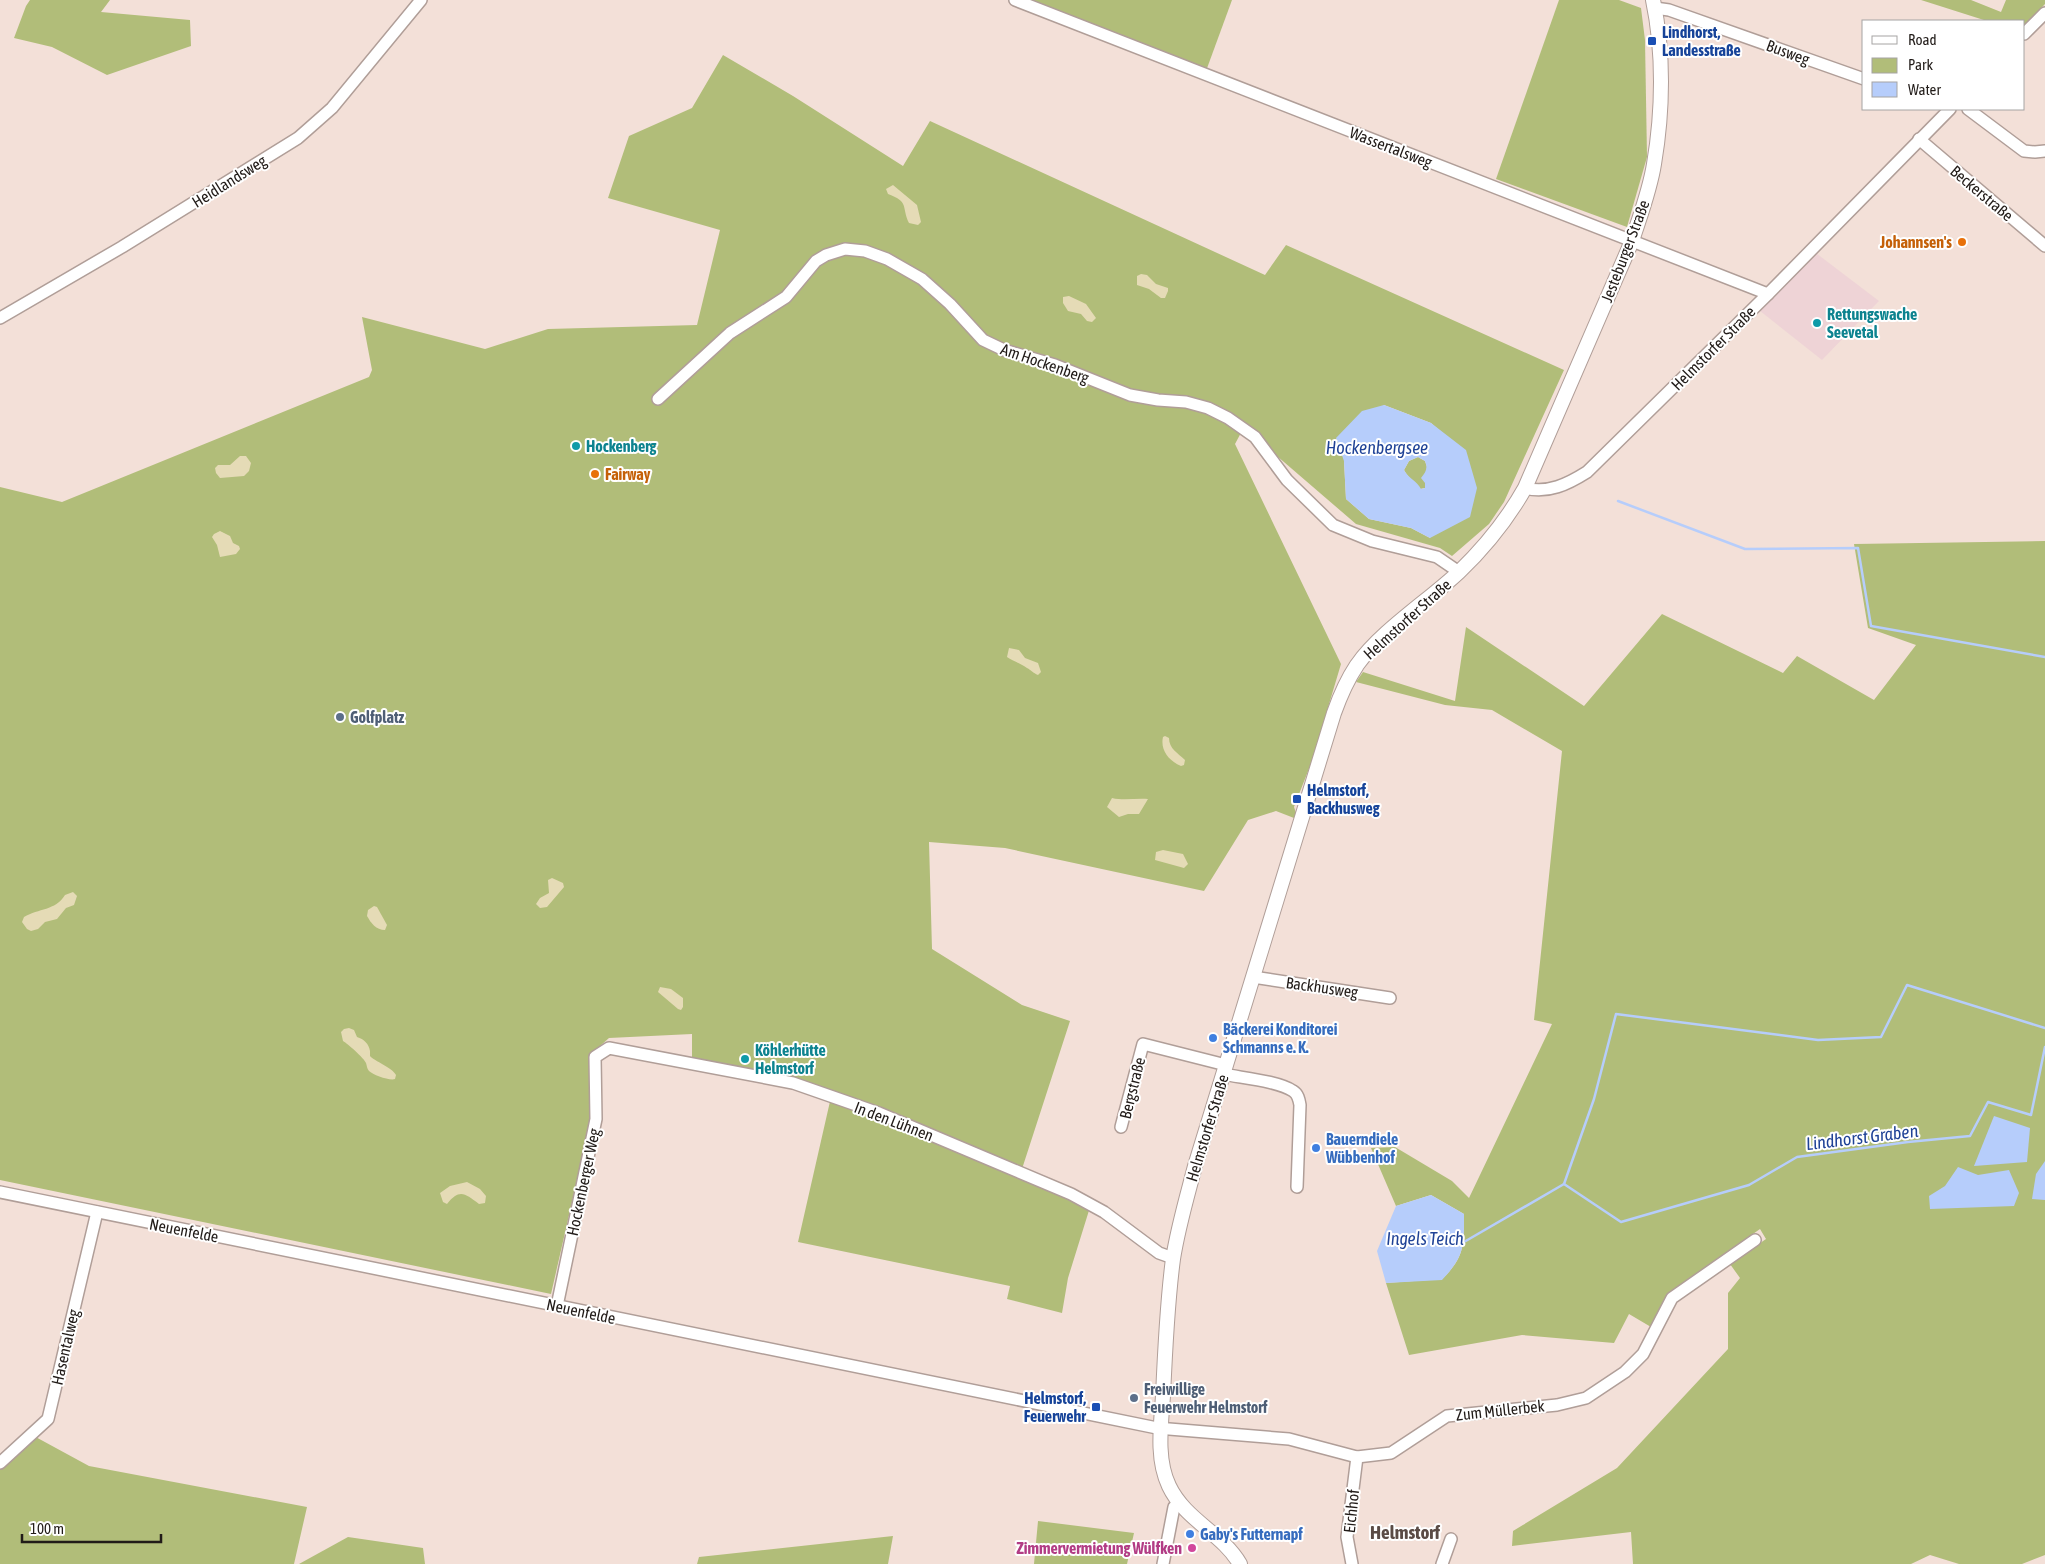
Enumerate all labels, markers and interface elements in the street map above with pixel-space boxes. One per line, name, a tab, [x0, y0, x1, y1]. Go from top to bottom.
legend	[1862, 20, 2025, 110]
place label: Lindhorst, Landesstraße	[1662, 23, 1741, 59]
text: Road	[1908, 31, 1937, 48]
marker: Lindhorst, Landesstraße	[1646, 35, 1658, 47]
street label: Busweg	[1764, 36, 1812, 69]
text: Park	[1908, 56, 1933, 73]
text: Water	[1908, 81, 1941, 98]
street label: Wassertalsweg	[1347, 123, 1435, 172]
street label: Heidlandsweg	[189, 151, 270, 212]
street label: Beckerstraße	[1947, 162, 2017, 224]
street label: Jesteburger Straße	[1597, 197, 1654, 305]
place label: Johannsen's	[1879, 233, 1952, 251]
marker: Johannsen's	[1956, 236, 1968, 248]
street label: Helmstorfer Straße	[1667, 302, 1759, 394]
place label: Rettungswache Seevetal	[1827, 305, 1917, 341]
marker: Rettungswache Seevetal	[1811, 317, 1823, 329]
street label: Am Hockenberg	[998, 340, 1092, 387]
place label: Hockenberg	[586, 437, 657, 455]
water label: Hockenbergsee	[1326, 437, 1428, 458]
marker: Hockenberg	[570, 440, 582, 452]
place label: Fairway	[605, 465, 651, 483]
marker: Fairway	[589, 468, 601, 480]
street label: Helmstorfer Straße	[1360, 575, 1454, 663]
place label: Golfplatz	[350, 708, 405, 726]
marker: Golfplatz	[334, 711, 346, 723]
place label: Helmstorf, Backhusweg	[1307, 781, 1380, 817]
marker: Helmstorf, Backhusweg	[1291, 793, 1303, 805]
street label: Backhusweg	[1285, 973, 1359, 1002]
place label: Bäckerei Konditorei Schmanns e. K.	[1223, 1020, 1338, 1056]
marker: Bäckerei Konditorei Schmanns e. K.	[1207, 1032, 1219, 1044]
place label: Köhlerhütte Helmstorf	[755, 1041, 826, 1077]
marker: Köhlerhütte Helmstorf	[739, 1053, 751, 1065]
street label: Bergstraße	[1116, 1055, 1149, 1121]
street label: Helmstorfer Straße	[1182, 1072, 1232, 1184]
street label: In den Lühnen	[852, 1098, 936, 1144]
water label: Lindhorst Graben	[1805, 1120, 1920, 1154]
street label: Hockenberger Weg	[563, 1126, 604, 1238]
place label: Bauerndiele Wübbenhof	[1325, 1130, 1398, 1166]
marker: Bauerndiele Wübbenhof	[1310, 1142, 1322, 1154]
street label: Neuenfelde	[148, 1214, 220, 1246]
water label: Ingels Teich	[1386, 1228, 1464, 1249]
street label: Neuenfelde	[545, 1295, 617, 1327]
street label: Hasentalweg	[48, 1307, 83, 1387]
place label: Freiwillige Feuerwehr Helmstorf	[1144, 1380, 1268, 1416]
place label: Helmstorf, Feuerwehr	[1024, 1389, 1086, 1425]
marker: Freiwillige Feuerwehr Helmstorf	[1128, 1392, 1140, 1404]
street label: Zum Müllerbek	[1455, 1396, 1545, 1424]
marker: Helmstorf, Feuerwehr	[1090, 1401, 1102, 1413]
street label: Eichhof	[1340, 1488, 1362, 1534]
scale bar	[22, 1512, 161, 1544]
text: 100 m	[30, 1520, 64, 1537]
district label: Helmstorf	[1370, 1521, 1441, 1543]
place label: Gaby's Futternapf	[1200, 1525, 1303, 1543]
marker: Gaby's Futternapf	[1184, 1528, 1196, 1540]
place label: Zimmervermietung Wülfken	[1017, 1539, 1182, 1557]
marker: Zimmervermietung Wülfken	[1186, 1542, 1198, 1554]

